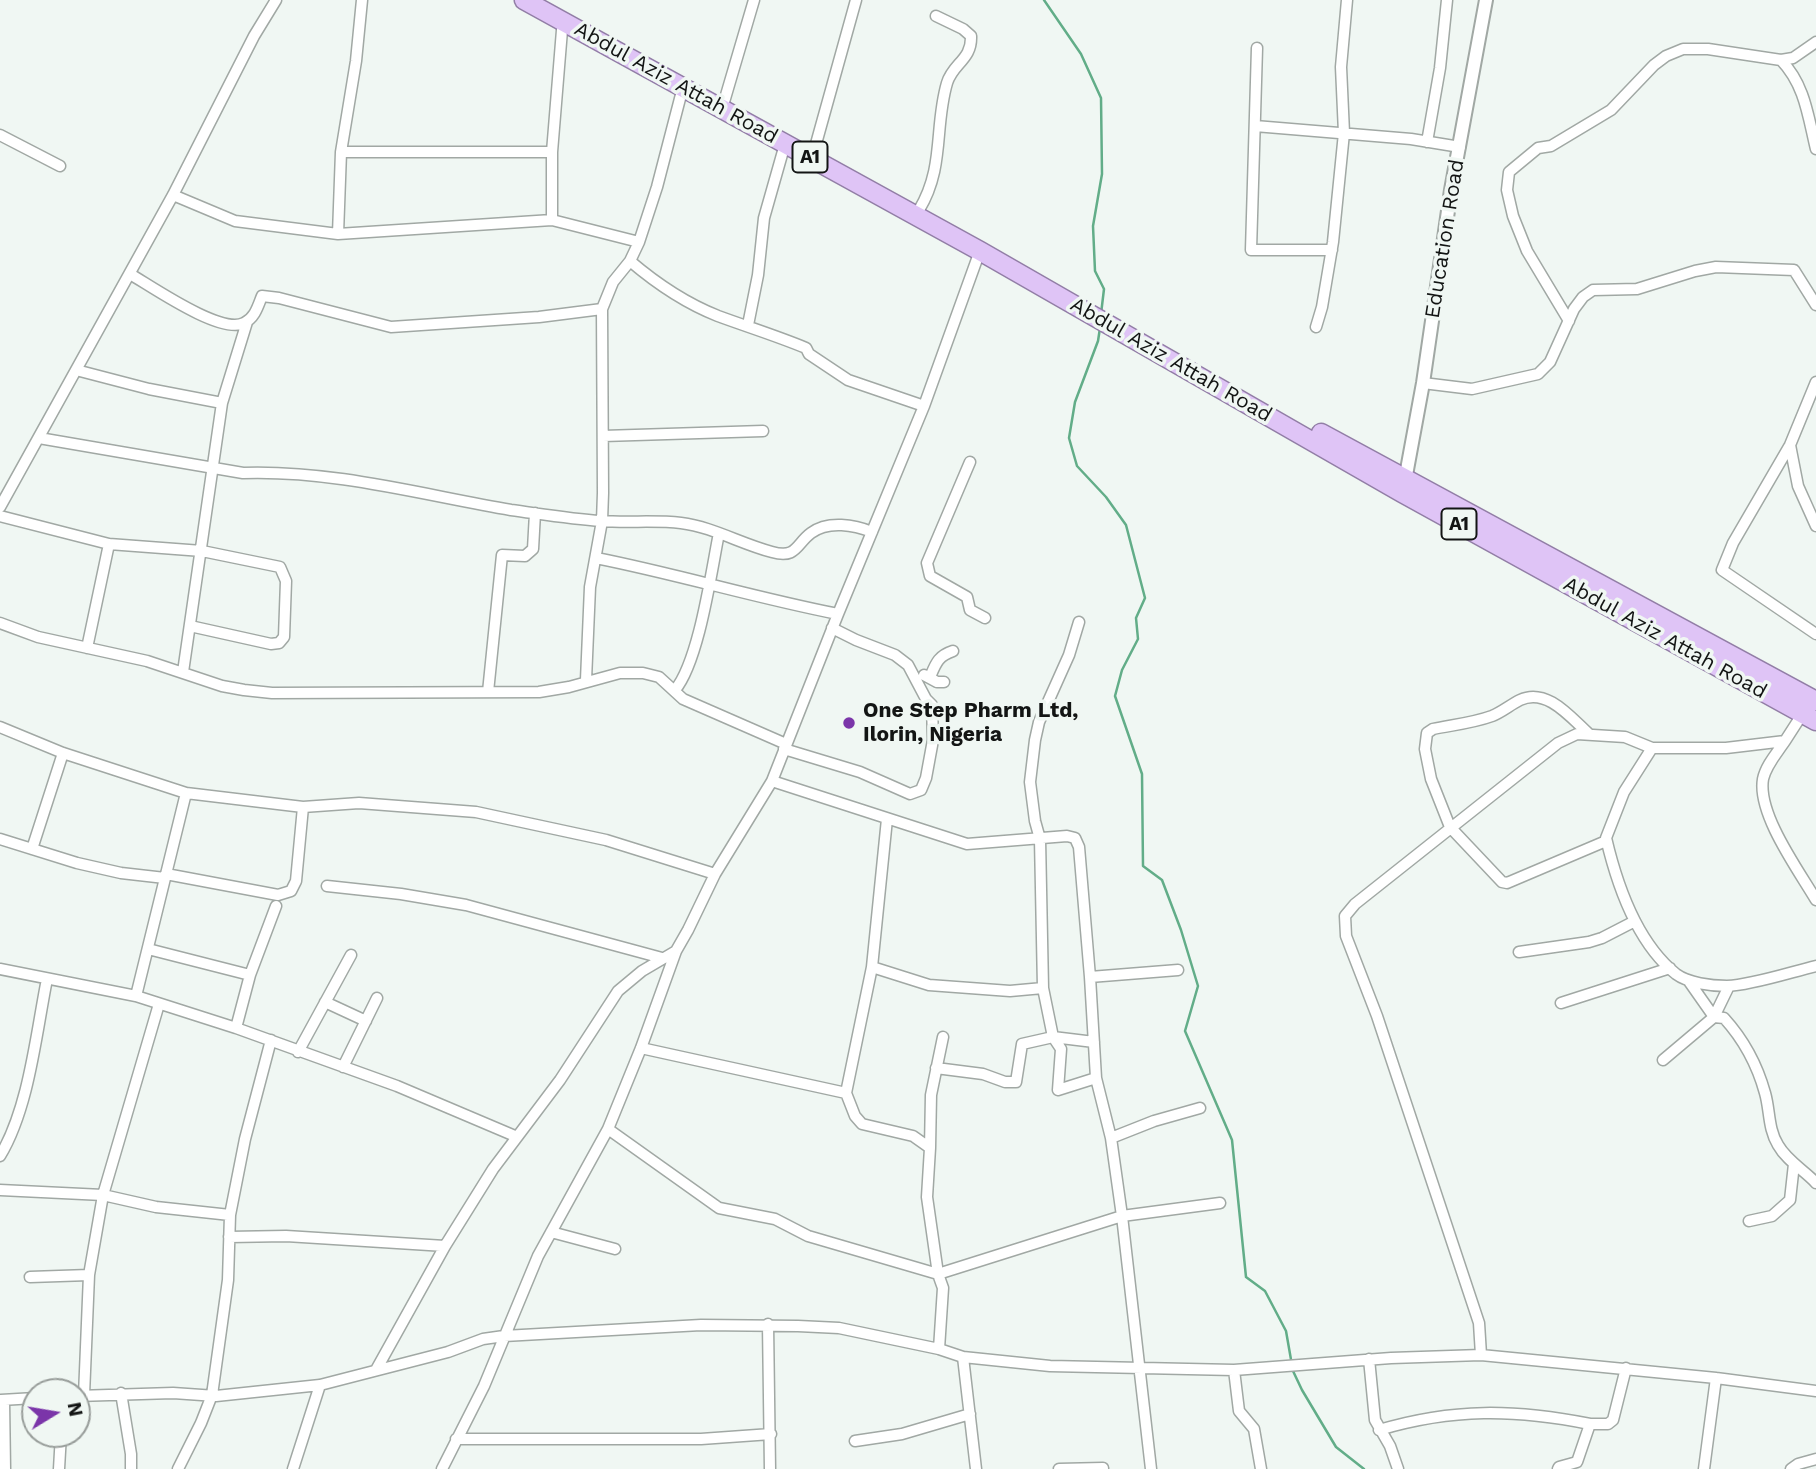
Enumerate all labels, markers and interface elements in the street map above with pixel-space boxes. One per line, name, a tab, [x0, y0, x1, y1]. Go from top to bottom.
street label: Abdul Aziz Attah Road	[570, 17, 782, 149]
road number: A1	[792, 141, 828, 172]
street label: Education Road	[1420, 158, 1470, 320]
street label: Abdul Aziz Attah Road	[1066, 292, 1276, 428]
road number: A1	[1442, 509, 1476, 540]
street label: Abdul Aziz Attah Road	[1559, 572, 1771, 704]
place label: One Step Pharm Ltd, Ilorin, Nigeria	[863, 698, 1078, 748]
marker: One Step Pharm Ltd, Ilorin, Nigeria	[841, 715, 857, 731]
north arrow	[21, 1378, 91, 1448]
text: N	[63, 1400, 88, 1418]

